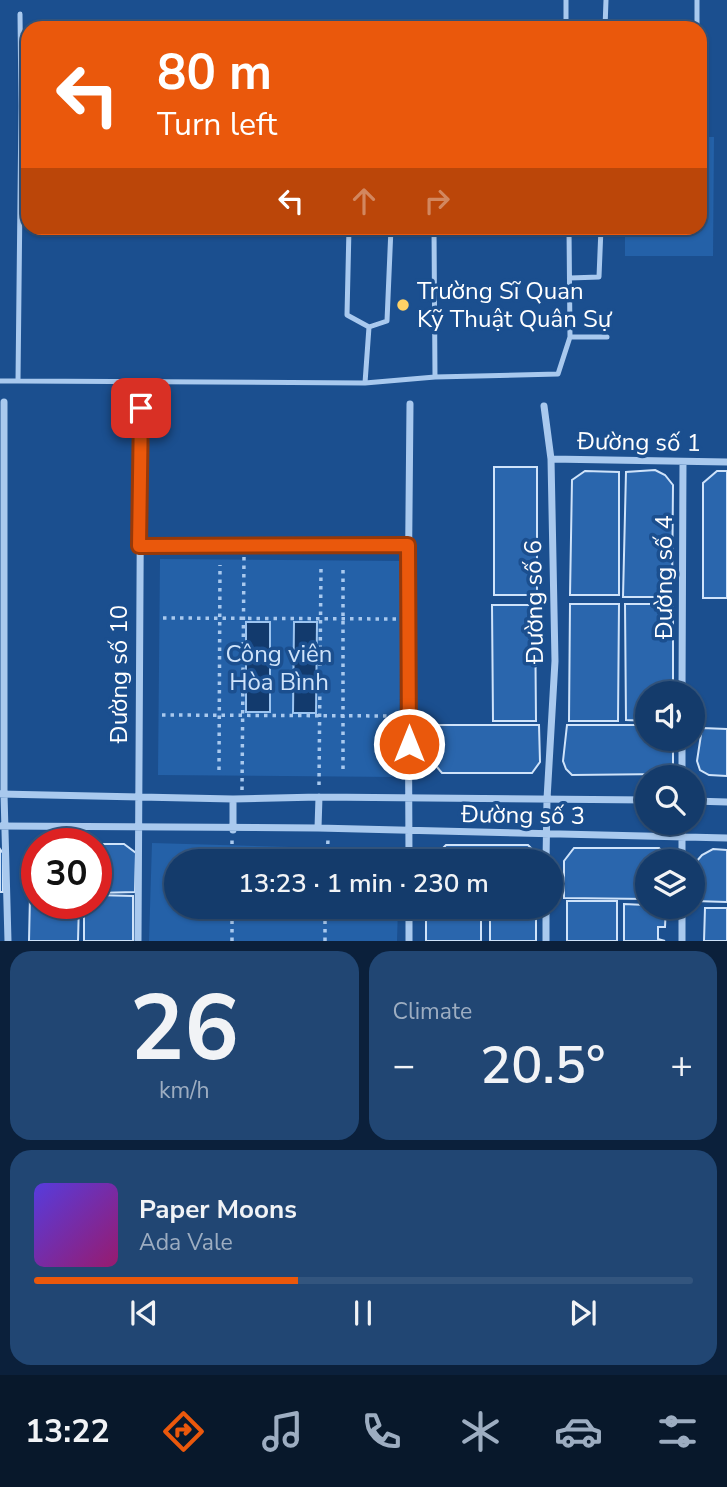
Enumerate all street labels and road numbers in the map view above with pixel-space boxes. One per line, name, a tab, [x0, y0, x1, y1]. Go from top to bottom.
street label: Đường số 1	[576, 425, 701, 459]
street label: Đường số 4	[648, 515, 680, 640]
street label: Đường số 6	[517, 540, 551, 665]
street label: Đường số 10	[103, 605, 135, 744]
street label: Đường số 3	[460, 798, 585, 832]

